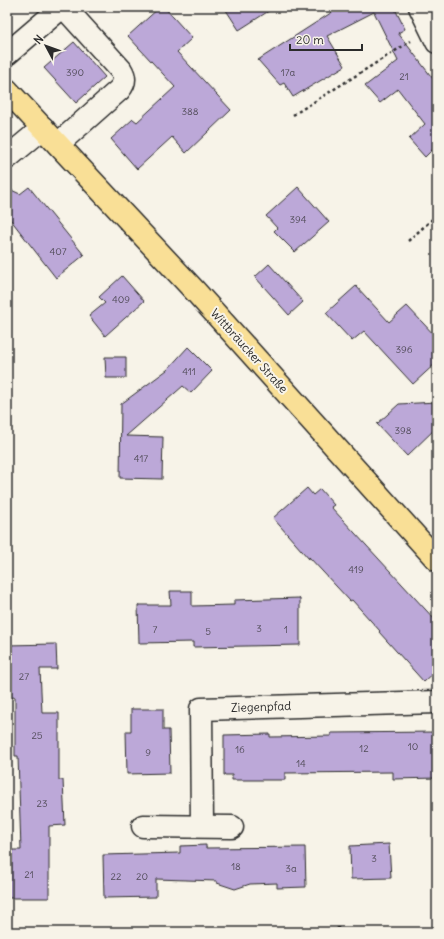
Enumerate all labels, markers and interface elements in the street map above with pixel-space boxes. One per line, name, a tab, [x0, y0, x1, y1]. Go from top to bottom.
north arrow	[26, 26, 66, 66]
scale bar	[290, 26, 362, 52]
text: N	[31, 32, 46, 47]
text: 20 m	[296, 32, 324, 47]
house number: 390	[66, 66, 84, 79]
house number: 17a	[281, 66, 296, 79]
house number: 21	[399, 70, 409, 83]
house number: 388	[181, 105, 199, 118]
house number: 394	[289, 213, 307, 226]
house number: 407	[49, 245, 67, 258]
house number: 409	[112, 293, 130, 306]
street label: Wittbräucker Straße	[208, 305, 291, 396]
house number: 396	[395, 343, 413, 356]
house number: 411	[182, 365, 196, 378]
house number: 398	[394, 424, 412, 437]
house number: 417	[134, 452, 148, 465]
house number: 419	[348, 563, 364, 576]
house number: 3	[256, 622, 262, 635]
house number: 7	[153, 623, 158, 636]
house number: 1	[284, 623, 288, 636]
house number: 5	[205, 625, 211, 638]
house number: 27	[19, 670, 29, 683]
street label: Ziegenpfad	[231, 698, 291, 715]
house number: 25	[31, 729, 43, 742]
house number: 10	[408, 740, 418, 753]
house number: 12	[359, 742, 369, 755]
house number: 16	[235, 743, 245, 756]
house number: 9	[145, 746, 151, 759]
house number: 14	[296, 757, 306, 770]
house number: 23	[36, 797, 48, 810]
house number: 3	[371, 852, 377, 865]
house number: 18	[231, 860, 241, 873]
house number: 3a	[285, 862, 297, 875]
house number: 21	[24, 868, 34, 881]
house number: 22	[111, 870, 122, 883]
house number: 20	[136, 870, 148, 883]

